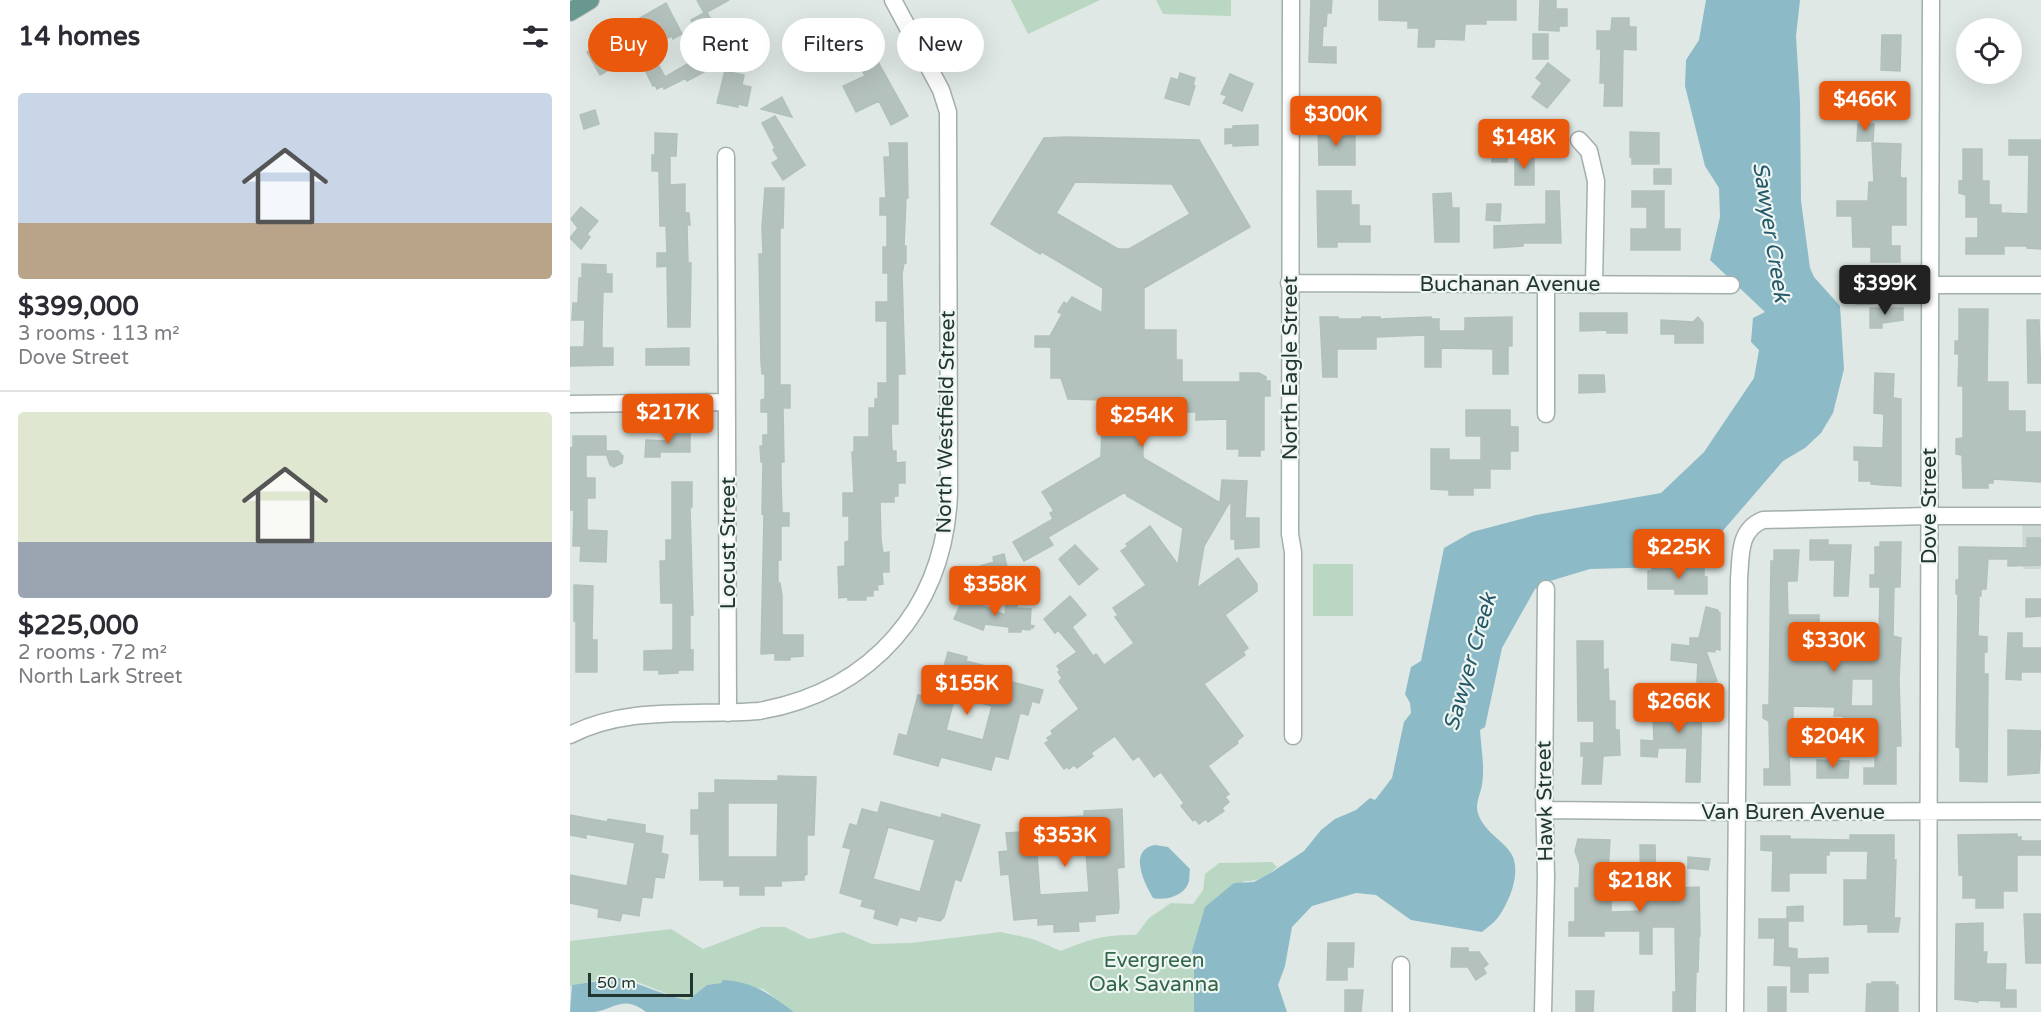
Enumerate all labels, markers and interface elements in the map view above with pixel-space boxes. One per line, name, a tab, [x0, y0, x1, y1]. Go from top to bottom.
chip: Buy	[588, 18, 668, 72]
chip: Rent	[680, 18, 770, 72]
chip: Filters	[782, 18, 885, 72]
chip: New	[897, 18, 984, 72]
map controls	[1956, 18, 2022, 84]
button: locate	[1956, 18, 2022, 84]
icon: filters	[519, 20, 552, 53]
text: 14 homes	[18, 21, 140, 52]
pin: $466K	[1823, 81, 1907, 132]
text: $466K	[1833, 88, 1897, 112]
pin: $300K	[1294, 96, 1378, 147]
text: $300K	[1304, 103, 1368, 127]
pin: $148K	[1482, 119, 1566, 170]
text: $148K	[1492, 126, 1556, 150]
icon: home	[231, 132, 339, 240]
water label: Sawyer Creek	[1747, 160, 1795, 306]
pin: $399K	[1843, 265, 1927, 316]
street label: Buchanan Avenue	[1420, 272, 1601, 297]
text: $399K	[1853, 272, 1917, 296]
street label: North Eagle Street	[1278, 276, 1303, 460]
text: $399,000	[18, 291, 139, 322]
street label: North Westfield Street	[932, 310, 960, 534]
text: 3 rooms · 113 m²	[18, 322, 180, 346]
text: Dove Street	[18, 346, 129, 370]
pin: $217K	[626, 394, 710, 445]
pin: $254K	[1100, 397, 1184, 448]
text: $217K	[636, 401, 700, 425]
text: $254K	[1110, 404, 1174, 428]
street label: Dove Street	[1917, 448, 1942, 564]
icon: home	[231, 451, 339, 559]
street label: Locust Street	[716, 477, 741, 609]
pin: $225K	[1637, 529, 1721, 580]
text: $225K	[1647, 536, 1711, 560]
pin: $358K	[953, 566, 1037, 617]
text: $358K	[963, 573, 1027, 597]
water label: Sawyer Creek	[1438, 588, 1503, 734]
text: $225,000	[18, 610, 138, 641]
pin: $330K	[1792, 622, 1876, 673]
text: $330K	[1802, 629, 1866, 653]
text: 2 rooms · 72 m²	[18, 641, 167, 665]
text: North Lark Street	[18, 665, 182, 689]
pin: $155K	[925, 665, 1009, 716]
text: $155K	[935, 672, 999, 696]
pin: $266K	[1637, 683, 1721, 734]
text: $266K	[1647, 690, 1711, 714]
pin: $204K	[1791, 718, 1875, 769]
text: $204K	[1801, 725, 1865, 749]
street label: Hawk Street	[1531, 740, 1559, 862]
street label: Van Buren Avenue	[1701, 800, 1885, 825]
pin: $353K	[1023, 817, 1107, 868]
text: $353K	[1033, 824, 1097, 848]
pin: $218K	[1598, 862, 1682, 913]
text: $218K	[1608, 869, 1672, 893]
park label: Evergreen Oak Savanna	[1089, 948, 1219, 997]
scale bar	[588, 970, 693, 998]
text: 50 m	[597, 973, 636, 993]

